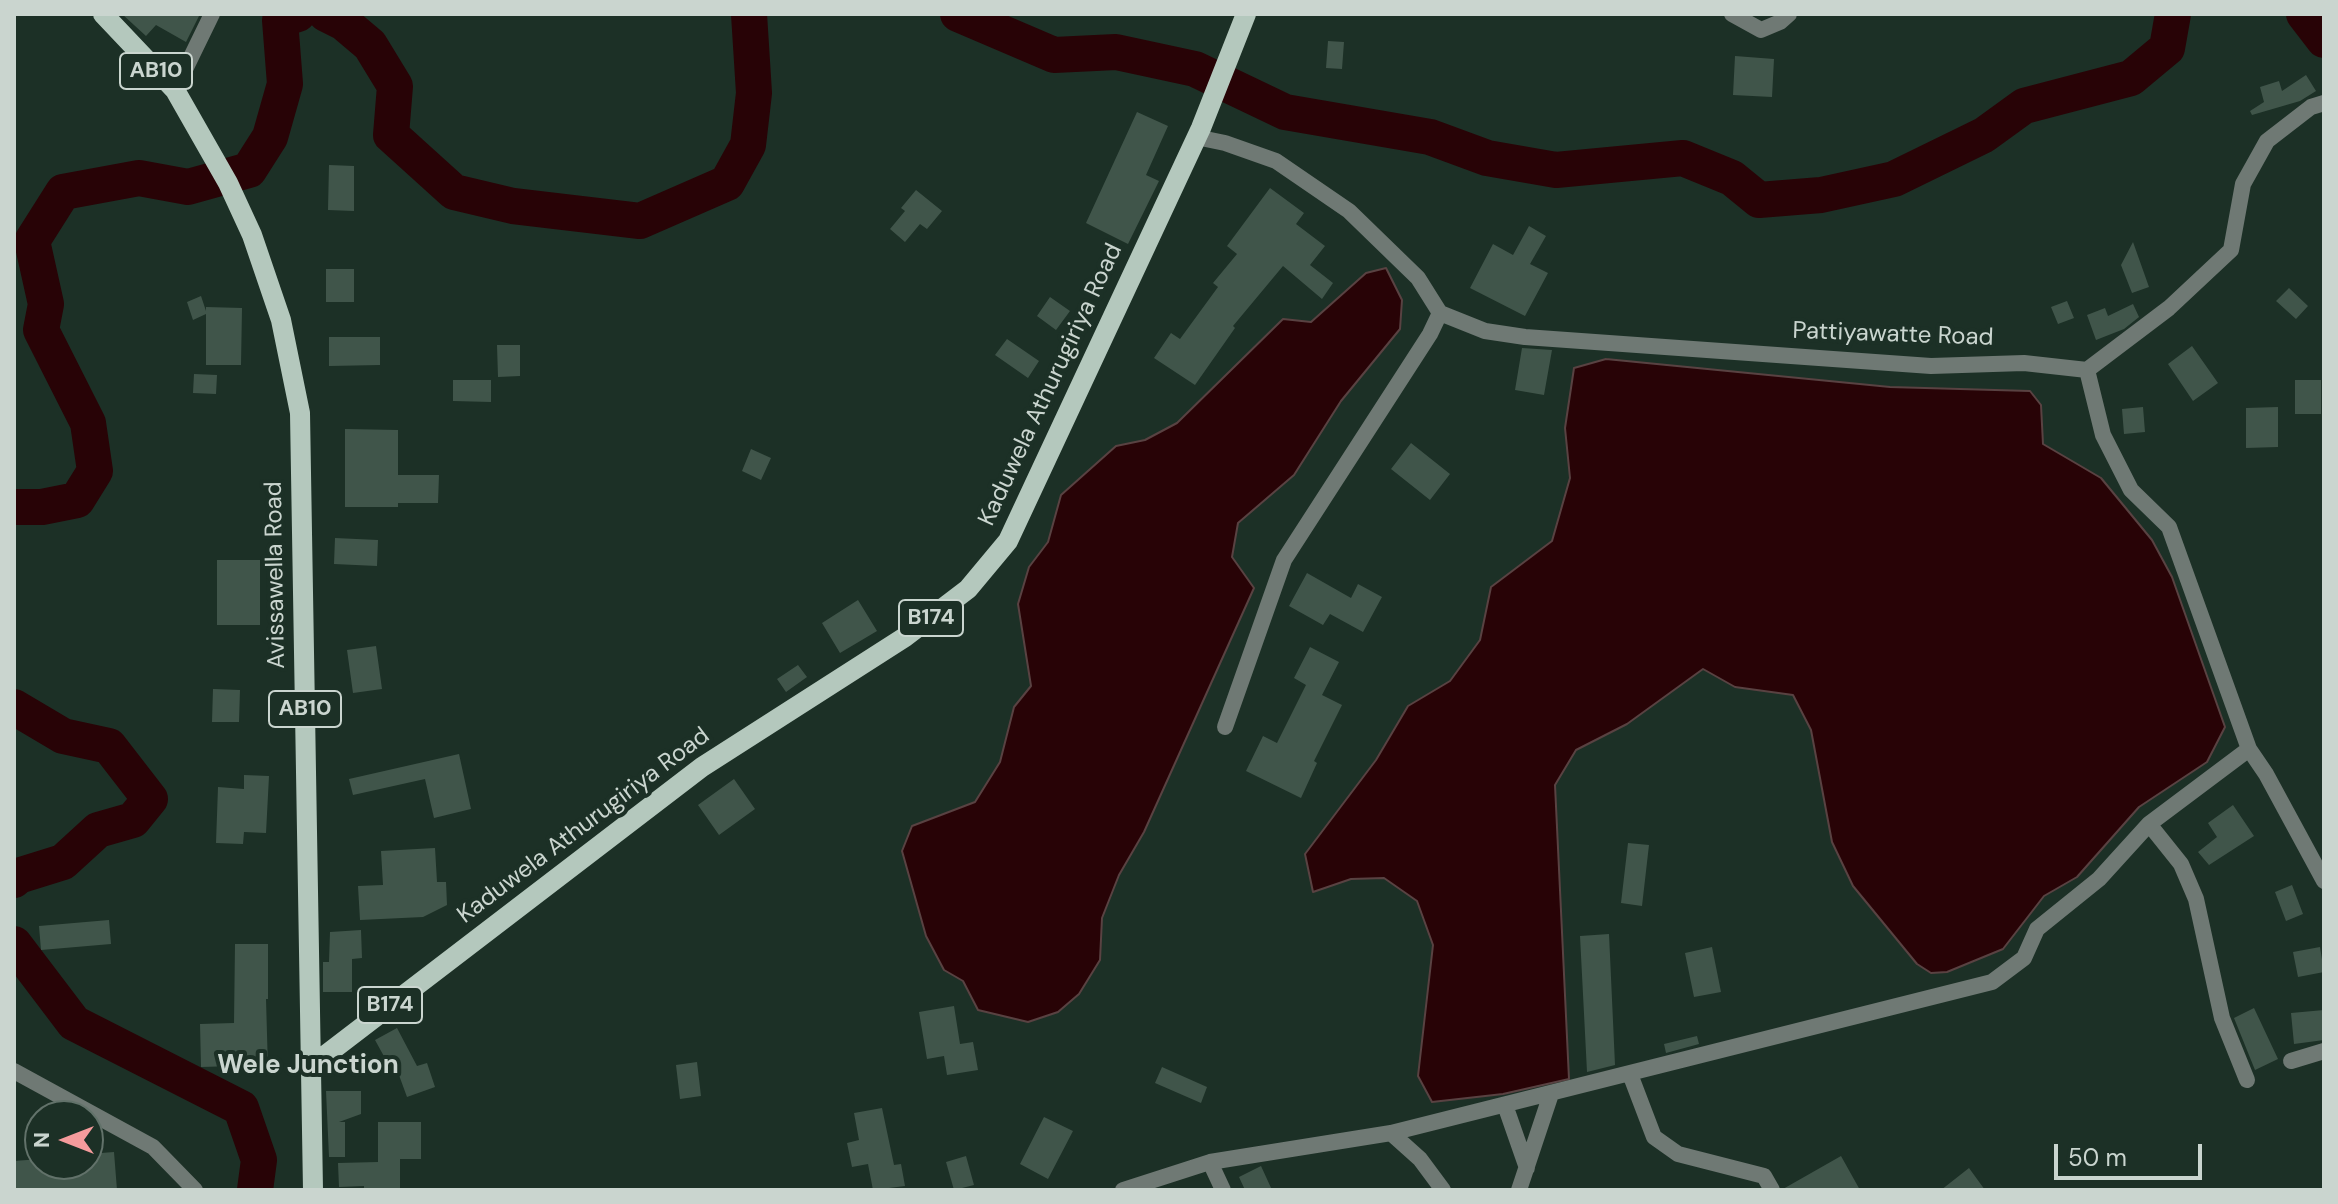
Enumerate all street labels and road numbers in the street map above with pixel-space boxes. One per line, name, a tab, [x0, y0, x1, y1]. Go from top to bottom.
road number: AB10	[120, 53, 192, 89]
street label: Kaduwela Athurugiriya Road	[973, 239, 1129, 531]
street label: Pattiyawatte Road	[1792, 317, 1994, 353]
street label: Avissawella Road	[260, 481, 292, 669]
road number: B174	[899, 600, 963, 636]
road number: AB10	[269, 691, 341, 727]
street label: Kaduwela Athurugiriya Road	[452, 722, 716, 930]
road number: B174	[358, 987, 422, 1023]

